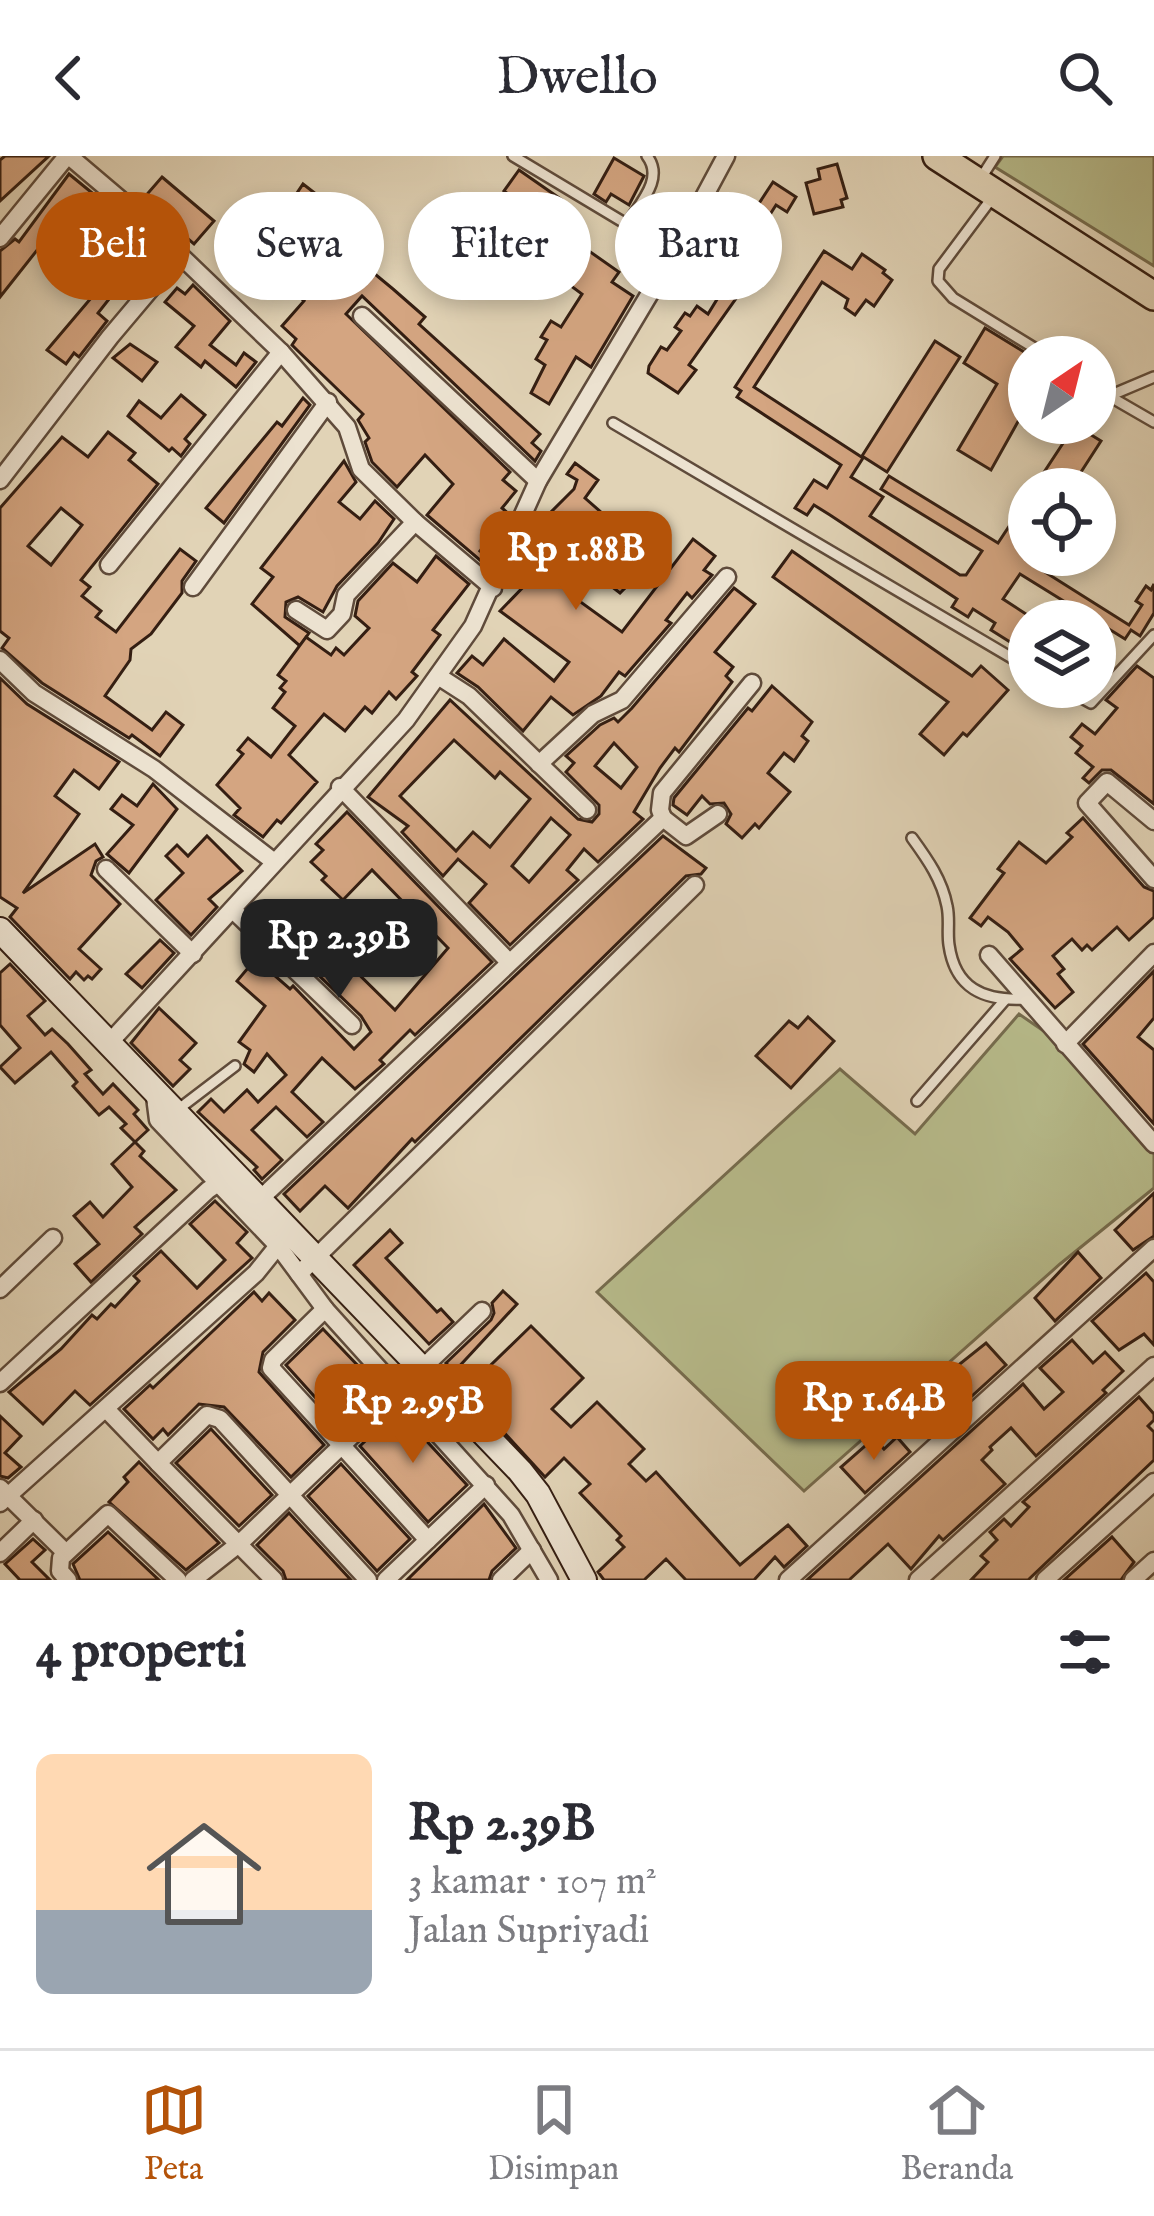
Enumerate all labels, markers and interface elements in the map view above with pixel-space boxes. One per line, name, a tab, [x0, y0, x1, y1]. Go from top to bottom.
text: Dwello	[496, 44, 658, 113]
icon: back	[36, 45, 102, 111]
icon: search	[1052, 45, 1118, 111]
chip: Beli	[36, 192, 190, 300]
chip: Sewa	[214, 192, 384, 300]
chip: Filter	[408, 192, 591, 300]
chip: Baru	[615, 192, 782, 300]
north arrow	[1008, 336, 1116, 444]
map controls	[1008, 336, 1116, 708]
button: locate	[1008, 468, 1116, 576]
pin: Rp 1.88B	[452, 511, 700, 613]
text: Rp 1.88B	[507, 525, 645, 574]
button: layers	[1008, 600, 1116, 708]
pin: Rp 2.39B	[215, 899, 463, 1001]
text: Rp 2.39B	[267, 913, 411, 962]
pin: Rp 1.64B	[750, 1361, 998, 1463]
pin: Rp 2.95B	[289, 1364, 537, 1466]
text: Rp 1.64B	[802, 1375, 946, 1424]
text: Rp 2.95B	[342, 1378, 484, 1427]
icon: filters	[1052, 1619, 1118, 1685]
text: 4 properti	[36, 1620, 247, 1685]
text: Rp 2.39B	[408, 1793, 595, 1858]
icon: home	[132, 1802, 276, 1946]
text: 3 kamar · 107 m²	[408, 1858, 657, 1907]
text: Jalan Supriyadi	[408, 1907, 649, 1956]
tab: Peta	[141, 2077, 207, 2191]
tab: Disimpan	[488, 2077, 619, 2191]
tab: Beranda	[900, 2077, 1013, 2191]

